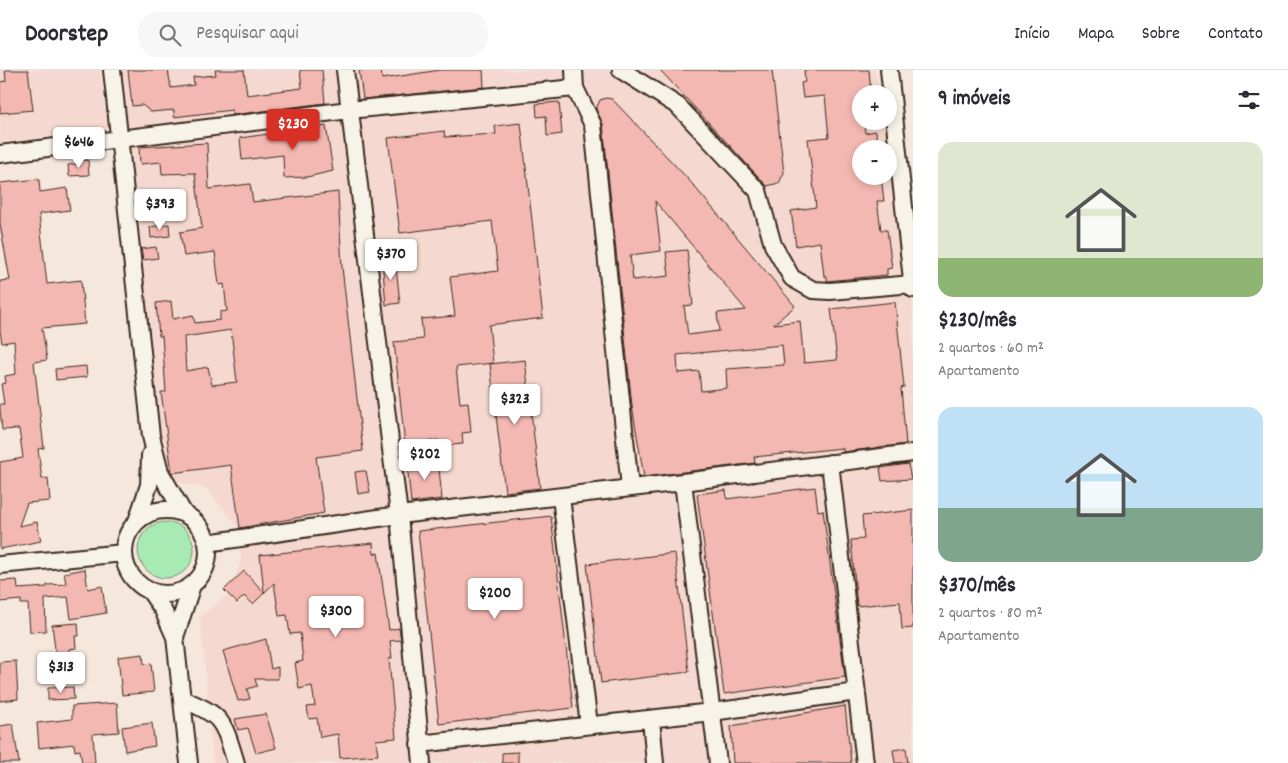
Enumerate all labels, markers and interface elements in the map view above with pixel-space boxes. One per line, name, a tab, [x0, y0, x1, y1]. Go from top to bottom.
search box	[138, 12, 488, 57]
text: Doorstep	[25, 18, 108, 52]
icon: search	[156, 21, 184, 49]
text: Pesquisar aqui	[196, 21, 299, 48]
text: Início	[1014, 22, 1050, 47]
text: Mapa	[1078, 22, 1114, 47]
text: Sobre	[1142, 22, 1180, 47]
text: Contato	[1208, 22, 1263, 47]
map controls	[852, 85, 897, 185]
button: +	[852, 85, 897, 130]
text: 9 imóveis	[938, 85, 1011, 115]
icon: filters	[1235, 86, 1263, 114]
pin: $230	[263, 108, 323, 151]
text: $230	[278, 113, 308, 136]
pin: $646	[49, 126, 109, 169]
text: $646	[64, 131, 94, 154]
button: −	[852, 140, 897, 185]
icon: home	[1056, 175, 1146, 265]
pin: $393	[130, 189, 190, 231]
text: $393	[145, 193, 175, 216]
pin: $370	[361, 238, 421, 281]
text: $370	[376, 243, 406, 266]
text: $230/mês	[938, 307, 1017, 337]
text: 2 quartos · 60 m²	[938, 337, 1044, 360]
text: Apartamento	[938, 360, 1019, 383]
pin: $323	[485, 384, 545, 426]
text: $323	[500, 388, 530, 411]
pin: $202	[395, 438, 455, 481]
icon: home	[1056, 440, 1146, 530]
text: $202	[410, 443, 440, 466]
text: $370/mês	[938, 572, 1016, 602]
pin: $200	[465, 578, 525, 620]
text: $200	[479, 582, 511, 605]
pin: $300	[306, 596, 366, 638]
text: $300	[320, 600, 352, 623]
text: 2 quartos · 80 m²	[938, 602, 1042, 625]
text: Apartamento	[938, 625, 1019, 648]
pin: $313	[31, 652, 91, 694]
text: $313	[48, 656, 74, 679]

